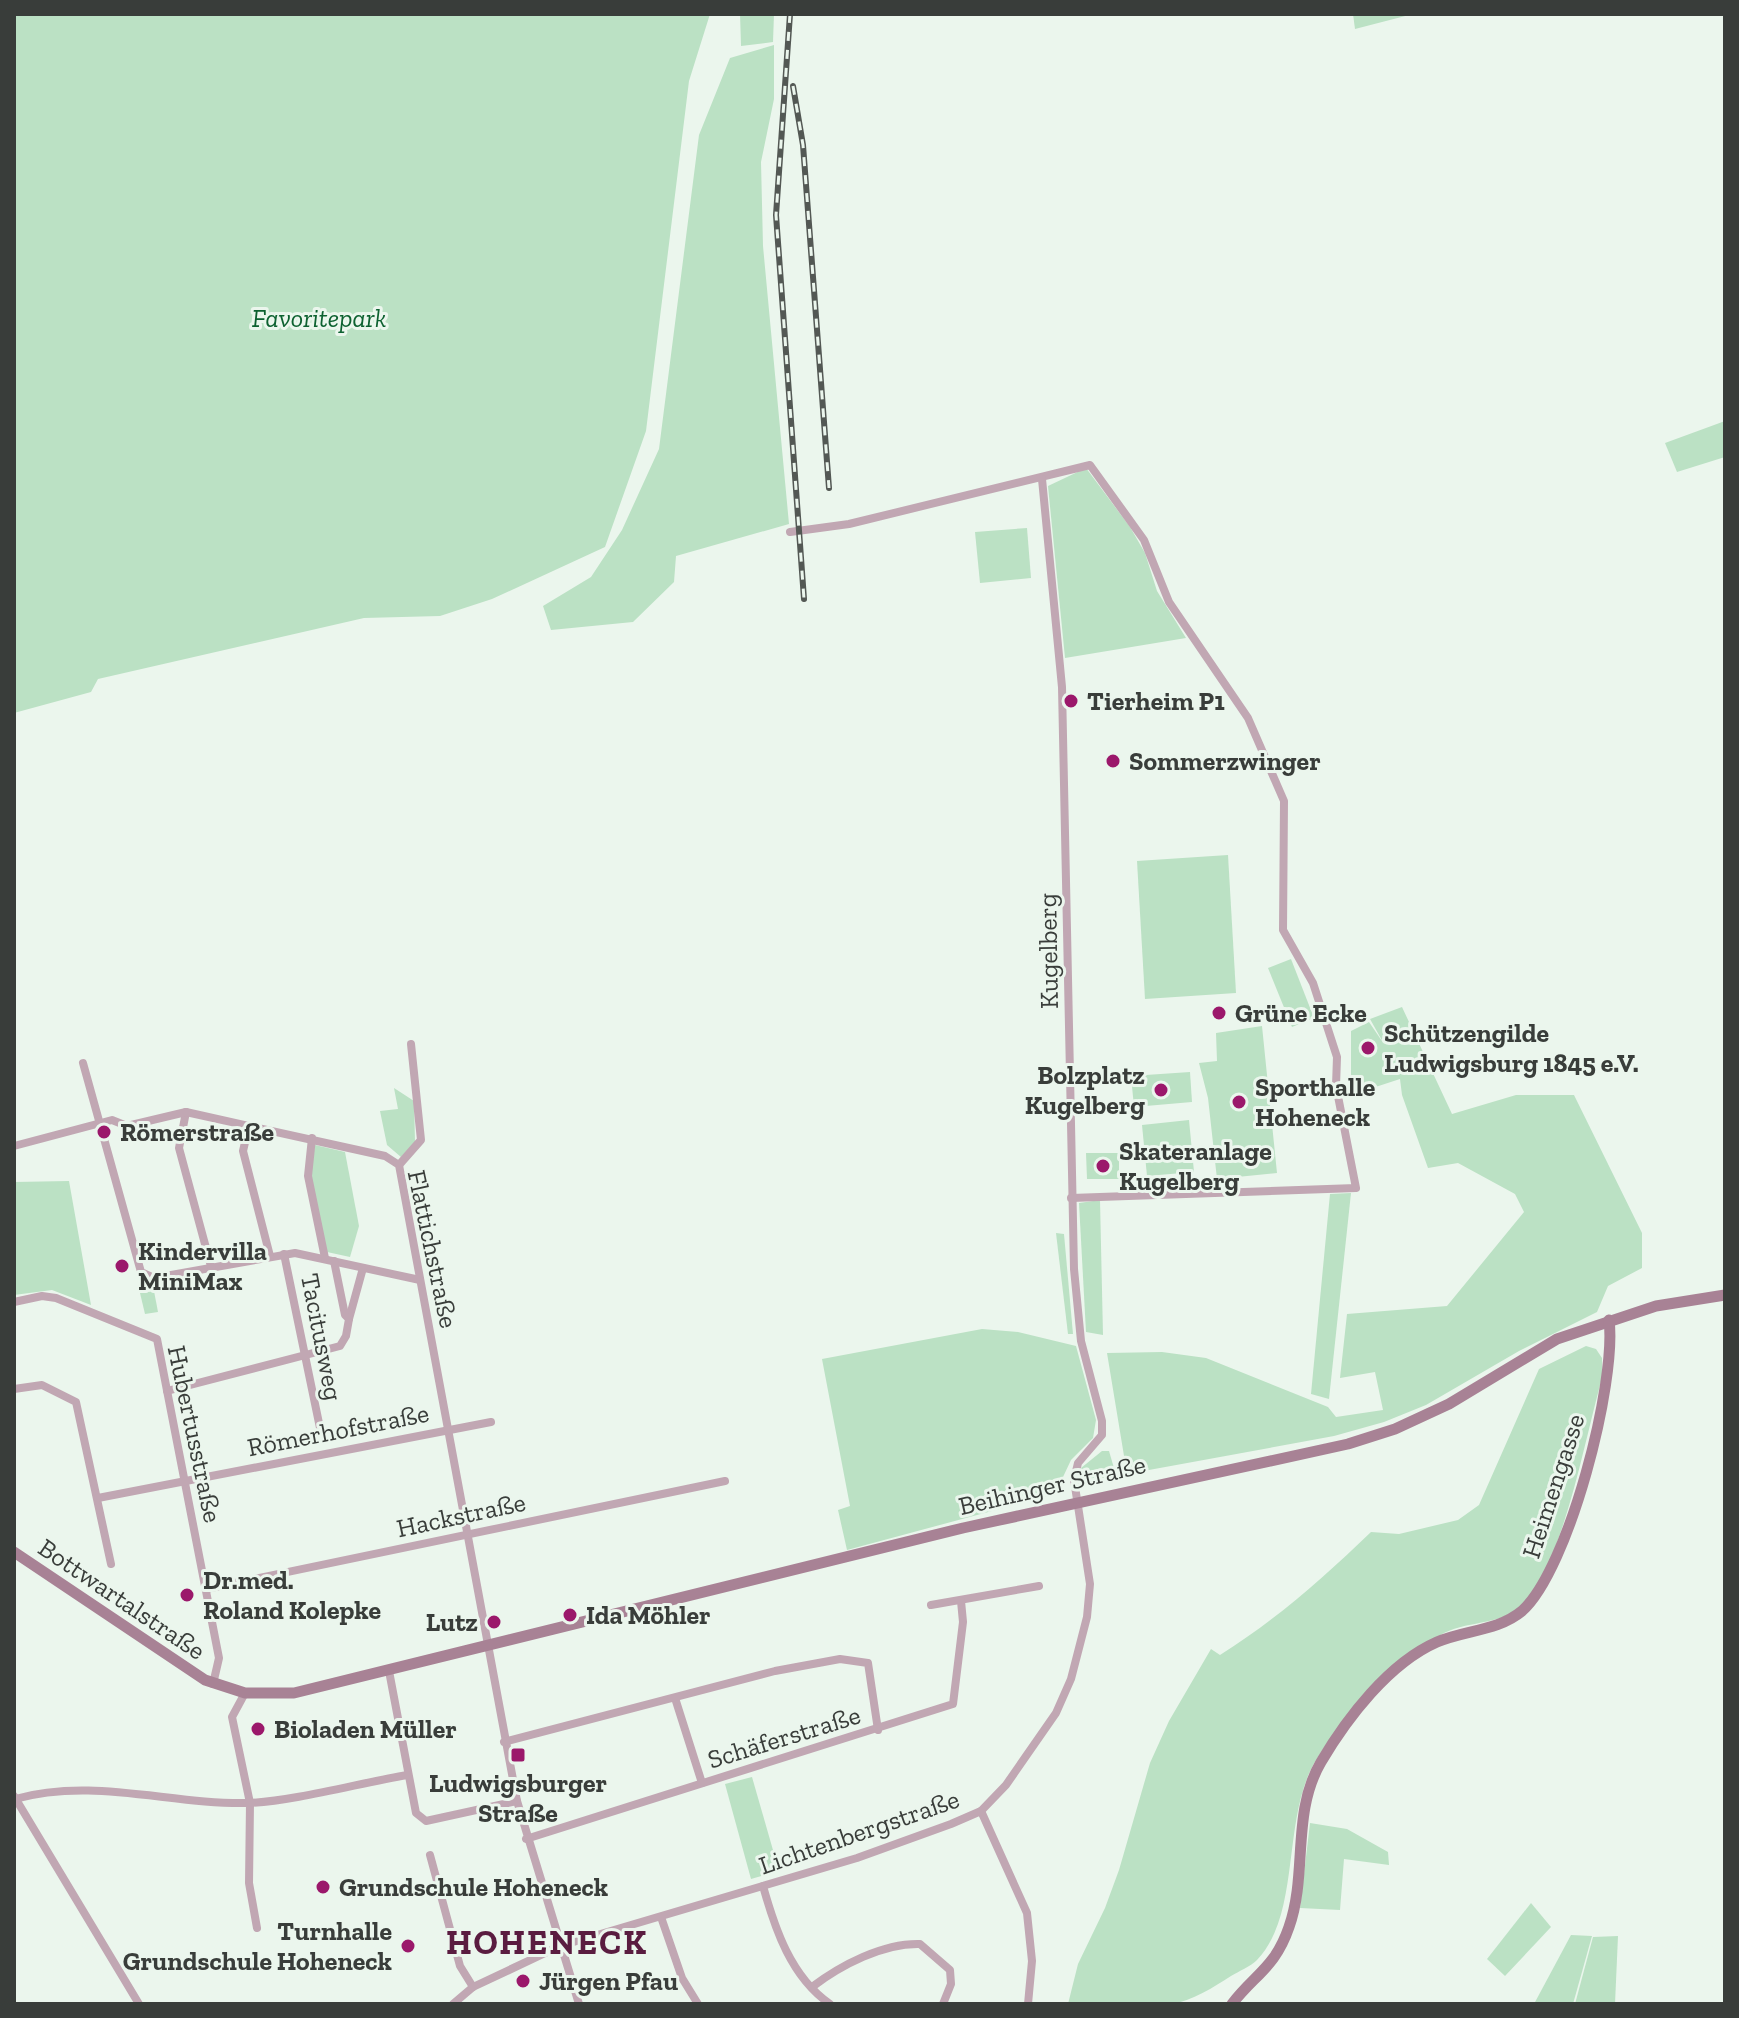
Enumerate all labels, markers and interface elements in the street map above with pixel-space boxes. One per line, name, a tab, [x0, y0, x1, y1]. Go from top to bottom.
park label: Favoritepark	[252, 302, 386, 334]
place label: Tierheim P1	[1087, 685, 1225, 717]
marker: Tierheim P1	[1062, 692, 1080, 710]
place label: Sommerzwinger	[1129, 745, 1321, 777]
marker: Sommerzwinger	[1104, 752, 1122, 770]
street label: Kugelberg	[1031, 893, 1065, 1009]
place label: Grüne Ecke	[1235, 997, 1367, 1029]
marker: Grüne Ecke	[1210, 1004, 1228, 1022]
place label: Schützengilde Ludwigsburg 1845 e.V.	[1384, 1017, 1639, 1079]
marker: Schützengilde Ludwigsburg 1845 e.V.	[1359, 1039, 1377, 1057]
place label: Bolzplatz Kugelberg	[1025, 1059, 1145, 1121]
place label: Sporthalle Hoheneck	[1255, 1071, 1376, 1133]
marker: Bolzplatz Kugelberg	[1152, 1081, 1170, 1099]
marker: Sporthalle Hoheneck	[1230, 1093, 1248, 1111]
place label: Römerstraße	[120, 1116, 274, 1148]
marker: Römerstraße	[95, 1123, 113, 1141]
place label: Skateranlage Kugelberg	[1119, 1135, 1272, 1197]
marker: Skateranlage Kugelberg	[1094, 1157, 1112, 1175]
street label: Flattichstraße	[401, 1167, 465, 1331]
place label: Kindervilla MiniMax	[138, 1235, 267, 1297]
marker: Kindervilla MiniMax	[113, 1257, 131, 1275]
street label: Tacitusweg	[294, 1271, 350, 1403]
street label: Hubertusstraße	[161, 1343, 229, 1525]
street label: Römerhofstraße	[244, 1397, 432, 1463]
street label: Heimengasse	[1515, 1410, 1591, 1562]
street label: Beihinger Straße	[955, 1448, 1149, 1522]
street label: Hackstraße	[394, 1486, 528, 1544]
street label: Bottwartalstraße	[32, 1531, 212, 1667]
place label: Dr.med. Roland Kolepke	[203, 1564, 382, 1626]
marker: Dr.med. Roland Kolepke	[178, 1586, 196, 1604]
place label: Ida Möhler	[586, 1599, 711, 1631]
place label: Lutz	[426, 1606, 478, 1638]
marker: Ida Möhler	[561, 1606, 579, 1624]
marker: Lutz	[485, 1613, 503, 1631]
street label: Schäferstraße	[704, 1699, 864, 1775]
place label: Bioladen Müller	[274, 1713, 457, 1745]
marker: Bioladen Müller	[249, 1720, 267, 1738]
marker: Ludwigsburger Straße	[509, 1746, 527, 1764]
place label: Ludwigsburger Straße	[429, 1767, 607, 1829]
street label: Lichtenbergstraße	[755, 1783, 963, 1881]
place label: Grundschule Hoheneck	[339, 1871, 609, 1903]
marker: Grundschule Hoheneck	[314, 1878, 332, 1896]
place label: Turnhalle Grundschule Hoheneck	[123, 1915, 393, 1977]
district label: HOHENECK	[446, 1922, 648, 1963]
marker: Turnhalle Grundschule Hoheneck	[399, 1937, 417, 1955]
place label: Jürgen Pfau	[539, 1965, 678, 1997]
marker: Jürgen Pfau	[514, 1972, 532, 1990]

